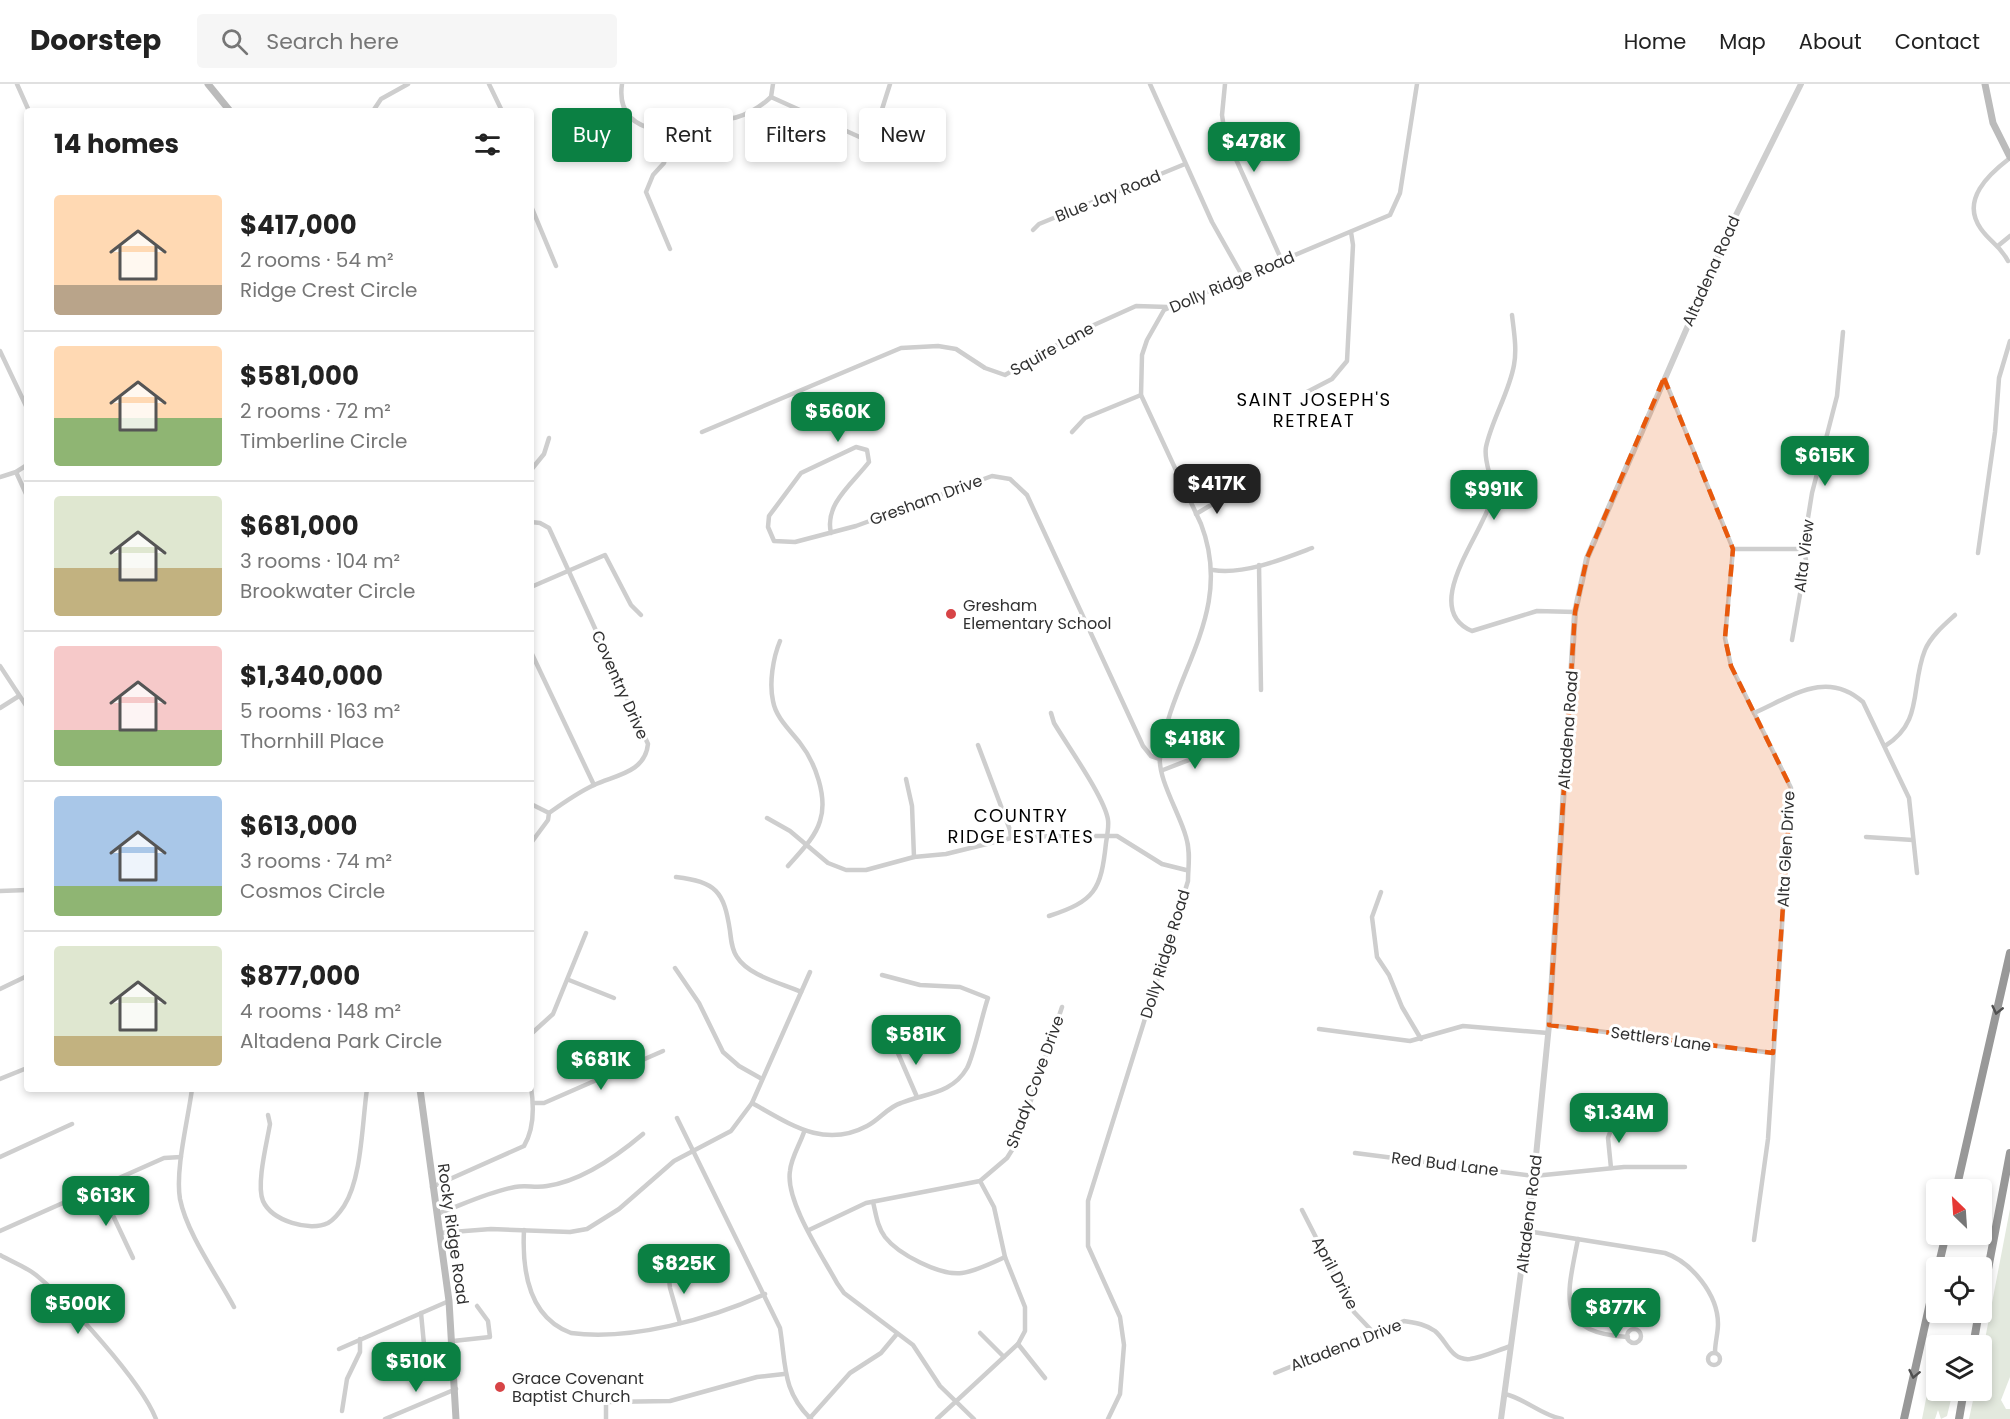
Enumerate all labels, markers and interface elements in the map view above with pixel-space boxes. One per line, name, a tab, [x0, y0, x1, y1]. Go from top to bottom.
search box	[197, 14, 617, 68]
text: Doorstep	[30, 21, 161, 60]
icon: search	[218, 25, 251, 58]
text: Search here	[266, 26, 399, 57]
text: Home	[1624, 27, 1686, 56]
text: Map	[1719, 27, 1766, 56]
text: About	[1799, 27, 1862, 56]
text: Contact	[1895, 27, 1980, 56]
chip: Buy	[552, 108, 632, 162]
chip: Rent	[644, 108, 733, 162]
chip: Filters	[745, 108, 847, 162]
chip: New	[859, 108, 946, 162]
pin: $478K	[1212, 122, 1296, 173]
text: 14 homes	[54, 126, 179, 162]
text: $478K	[1222, 127, 1286, 155]
icon: filters	[471, 128, 504, 161]
street label: Blue Jay Road	[1052, 164, 1164, 228]
text: $417,000	[240, 207, 357, 243]
street label: Altadena Road	[1676, 212, 1746, 330]
icon: home	[102, 219, 174, 291]
street label: Dolly Ridge Road	[1166, 245, 1298, 319]
text: 2 rooms · 54 m²	[240, 246, 394, 274]
text: Ridge Crest Circle	[240, 276, 418, 304]
street label: Squire Lane	[1006, 316, 1098, 381]
text: $581,000	[240, 358, 359, 394]
icon: home	[102, 370, 174, 442]
district label: SAINT JOSEPH'S RETREAT	[1236, 387, 1392, 433]
pin: $560K	[796, 392, 880, 443]
text: 2 rooms · 72 m²	[240, 397, 391, 425]
text: $560K	[805, 397, 871, 425]
text: Timberline Circle	[240, 427, 407, 455]
pin: $615K	[1783, 436, 1867, 487]
text: $615K	[1795, 441, 1855, 469]
pin: $417K	[1175, 464, 1259, 515]
street label: Gresham Drive	[866, 469, 986, 531]
text: $417K	[1188, 469, 1246, 497]
pin: $991K	[1452, 470, 1536, 521]
text: $991K	[1464, 475, 1524, 503]
text: $681,000	[240, 508, 359, 544]
street label: Alta View	[1788, 518, 1820, 594]
icon: home	[102, 520, 174, 592]
text: 3 rooms · 104 m²	[240, 547, 400, 575]
text: Brookwater Circle	[240, 577, 415, 605]
place label: Gresham Elementary School	[963, 594, 1111, 635]
marker: Gresham Elementary School	[944, 607, 958, 621]
street label: Coventry Drive	[586, 627, 654, 743]
text: $1,340,000	[240, 658, 383, 694]
icon: home	[102, 670, 174, 742]
street label: Altadena Road	[1552, 670, 1584, 790]
text: 5 rooms · 163 m²	[240, 697, 400, 725]
pin: $418K	[1153, 719, 1237, 770]
text: $418K	[1164, 724, 1226, 752]
text: Thornhill Place	[240, 727, 384, 755]
street label: Alta Glen Drive	[1771, 790, 1801, 908]
district label: COUNTRY RIDGE ESTATES	[948, 803, 1094, 849]
text: $613,000	[240, 808, 358, 844]
icon: home	[102, 820, 174, 892]
text: 3 rooms · 74 m²	[240, 847, 392, 875]
text: Cosmos Circle	[240, 877, 385, 905]
street label: Dolly Ridge Road	[1134, 887, 1196, 1021]
text: $877,000	[240, 958, 360, 994]
icon: home	[102, 970, 174, 1042]
text: 4 rooms · 148 m²	[240, 997, 401, 1025]
one-way arrow	[1991, 1005, 2004, 1015]
street label: Shady Cove Drive	[1000, 1012, 1070, 1152]
pin: $581K	[874, 1015, 958, 1066]
text: $581K	[886, 1020, 946, 1048]
street label: Settlers Lane	[1609, 1021, 1713, 1057]
text: Altadena Park Circle	[240, 1027, 442, 1055]
pin: $681K	[559, 1040, 643, 1091]
text: $681K	[571, 1045, 631, 1073]
pin: $1.34M	[1570, 1093, 1668, 1144]
text: $1.34M	[1584, 1098, 1654, 1126]
street label: Red Bud Lane	[1390, 1146, 1500, 1182]
street label: Altadena Road	[1510, 1154, 1548, 1274]
street label: Rocky Ridge Road	[432, 1162, 474, 1306]
pin: $613K	[64, 1176, 148, 1227]
north arrow	[1926, 1179, 1992, 1245]
map controls	[1926, 1179, 1992, 1401]
text: $613K	[76, 1181, 136, 1209]
street label: April Drive	[1306, 1232, 1364, 1314]
pin: $825K	[642, 1244, 726, 1295]
text: $825K	[652, 1249, 716, 1277]
button: locate	[1926, 1257, 1992, 1323]
pin: $500K	[36, 1284, 120, 1335]
pin: $877K	[1574, 1288, 1658, 1339]
text: $500K	[45, 1289, 111, 1317]
text: $877K	[1585, 1293, 1647, 1321]
street label: Altadena Drive	[1287, 1313, 1405, 1377]
button: layers	[1926, 1335, 1992, 1401]
pin: $510K	[374, 1342, 458, 1393]
text: $510K	[386, 1347, 446, 1375]
place label: Grace Covenant Baptist Church	[512, 1367, 644, 1408]
one-way arrow	[1909, 1369, 1922, 1379]
marker: Grace Covenant Baptist Church	[493, 1380, 507, 1394]

